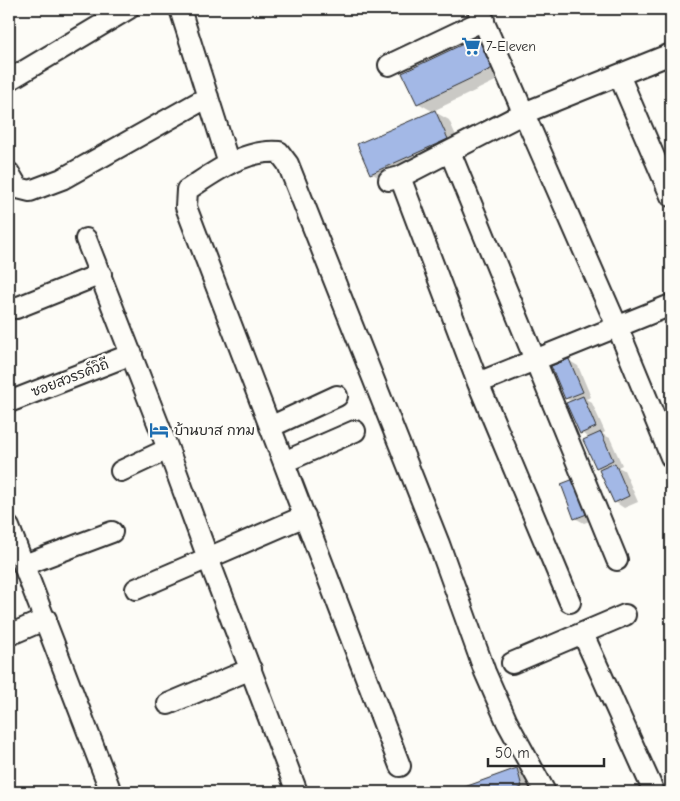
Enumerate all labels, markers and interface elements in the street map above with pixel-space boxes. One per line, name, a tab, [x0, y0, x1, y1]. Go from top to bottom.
supermarket icon: 7-Eleven	[460, 35, 482, 57]
place label: 7-Eleven	[486, 38, 536, 55]
street label: ซอยสวรรค์วิถี	[29, 355, 111, 401]
hotel icon: บ้านบาส กทม	[148, 419, 170, 441]
place label: บ้านบาส กทม	[174, 422, 255, 439]
scale bar	[488, 736, 604, 768]
text: 50 m	[495, 744, 530, 762]

